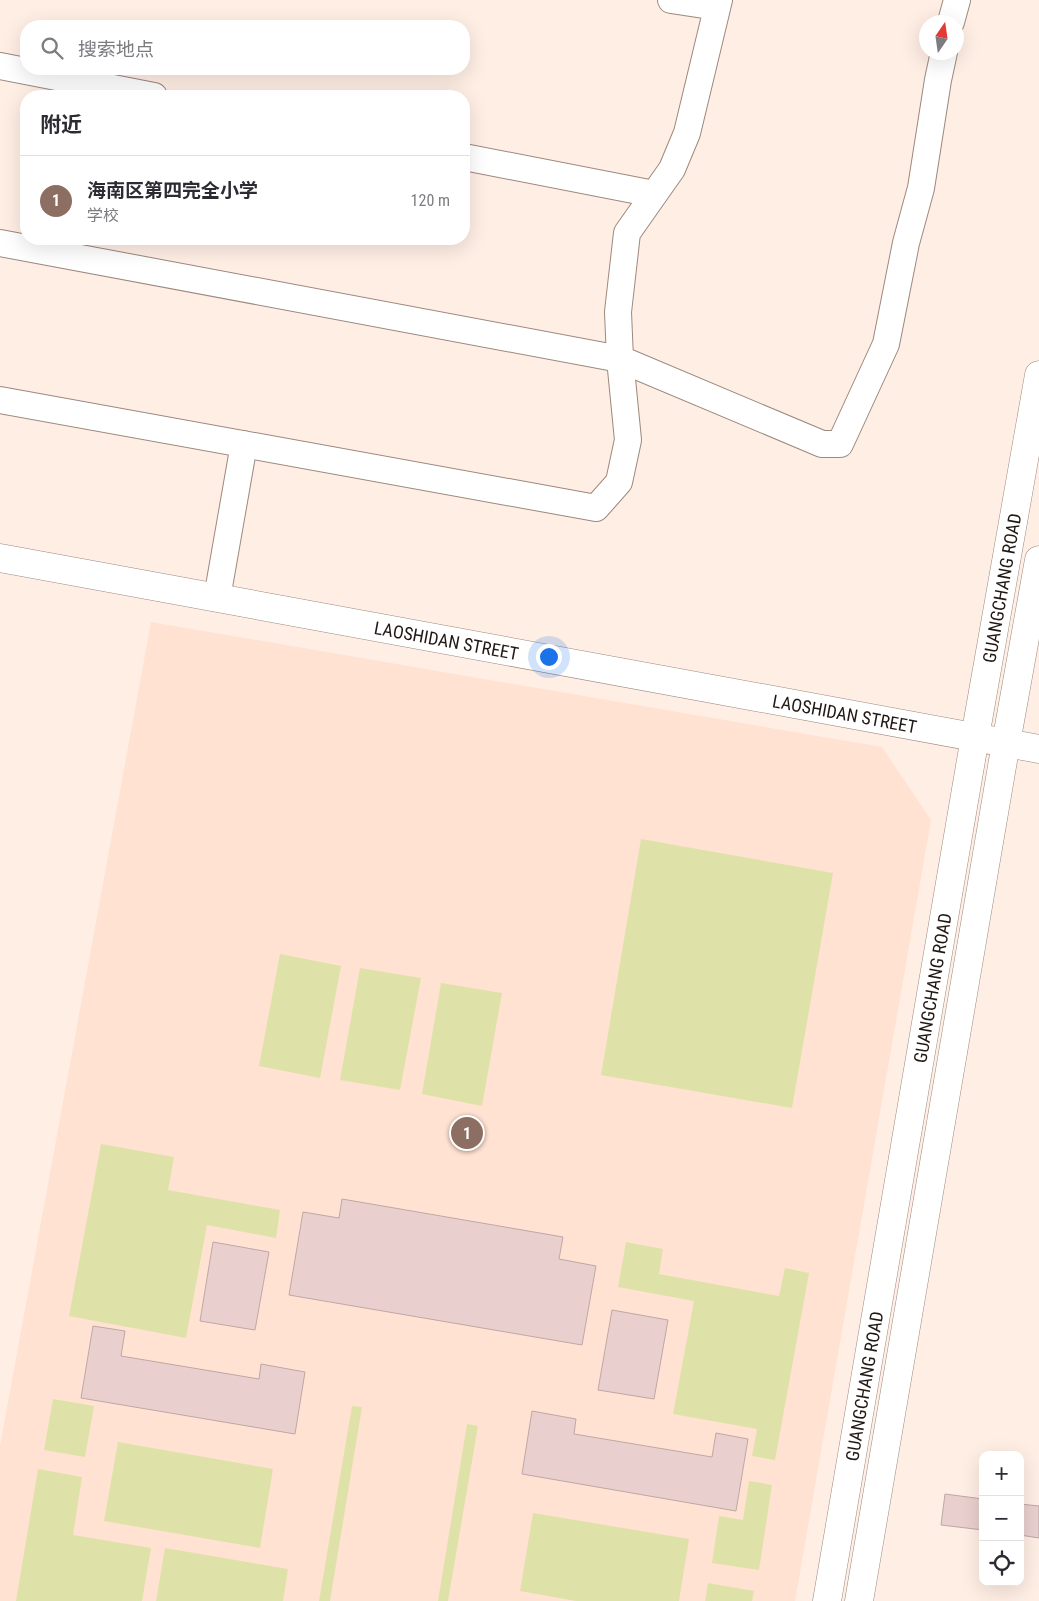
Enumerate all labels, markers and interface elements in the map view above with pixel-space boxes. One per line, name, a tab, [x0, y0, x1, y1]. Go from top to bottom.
north arrow	[919, 15, 964, 60]
search box	[20, 20, 470, 75]
icon: search	[38, 34, 66, 62]
text: 搜索地点	[78, 38, 154, 61]
text: 附近	[40, 113, 82, 137]
text: 海南区第四完全小学	[87, 179, 258, 202]
text: 1	[52, 191, 60, 210]
text: 120 m	[411, 191, 450, 210]
text: 学校	[87, 206, 119, 225]
street label: GUANGCHANG ROAD	[978, 511, 1025, 664]
street label: LAOSHIDAN STREET	[373, 617, 520, 664]
your location	[536, 644, 562, 670]
street label: LAOSHIDAN STREET	[771, 690, 919, 737]
street label: GUANGCHANG ROAD	[909, 911, 955, 1064]
pin: 1	[451, 1114, 483, 1152]
street label: GUANGCHANG ROAD	[841, 1310, 887, 1463]
map controls	[979, 1451, 1024, 1586]
button: +	[979, 1451, 1024, 1496]
button: −	[979, 1496, 1024, 1541]
button: locate	[979, 1541, 1024, 1586]

